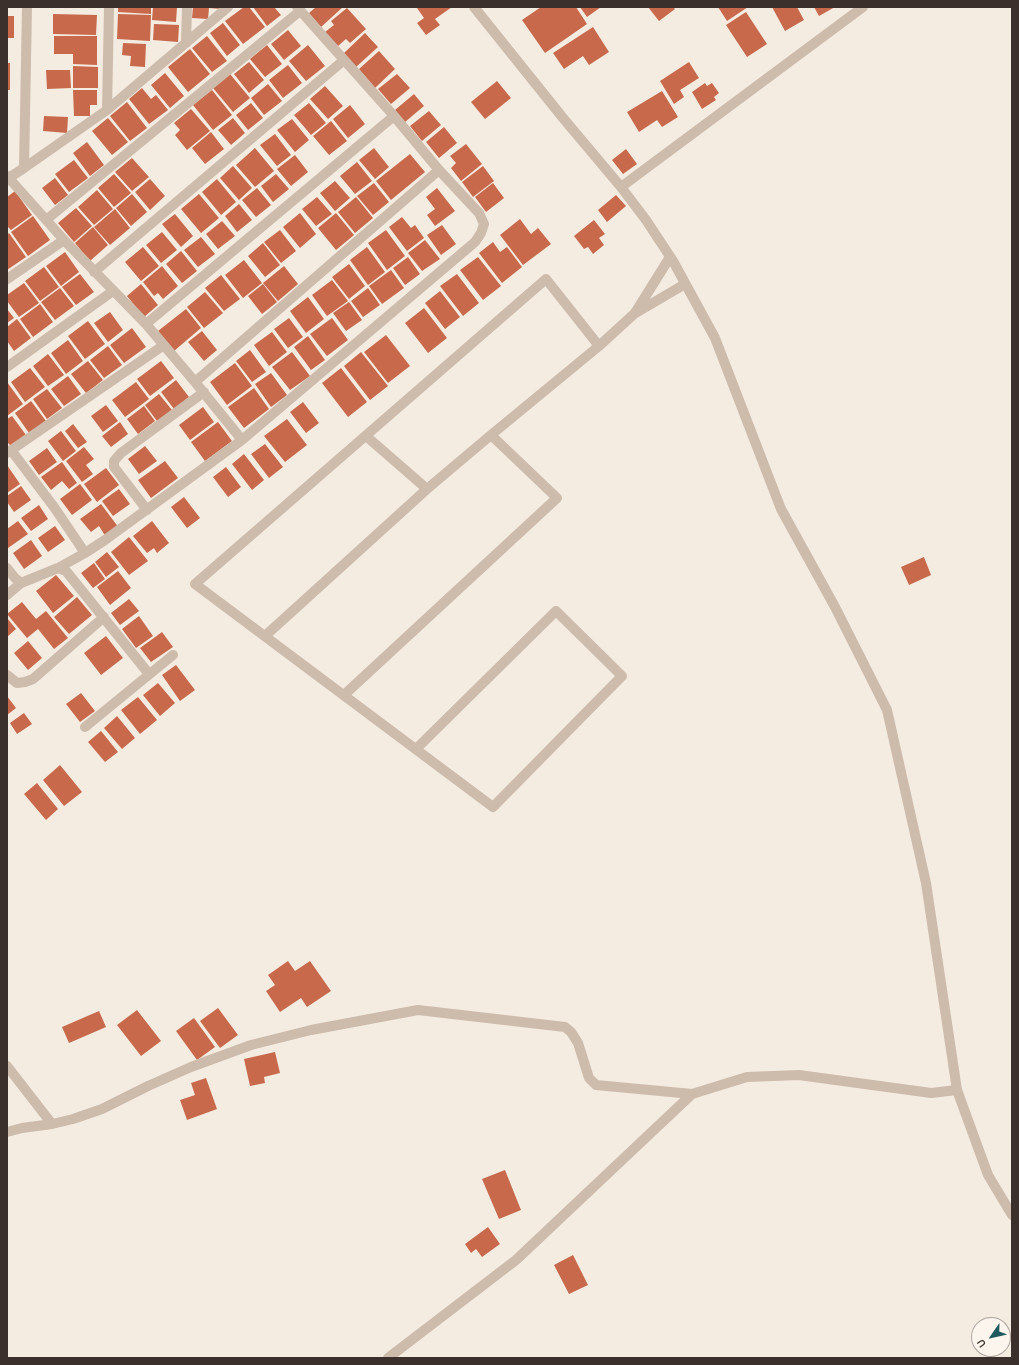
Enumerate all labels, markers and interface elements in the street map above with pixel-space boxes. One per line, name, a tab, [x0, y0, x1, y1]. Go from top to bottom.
north arrow	[971, 1317, 1011, 1357]
text: U	[974, 1337, 989, 1350]

